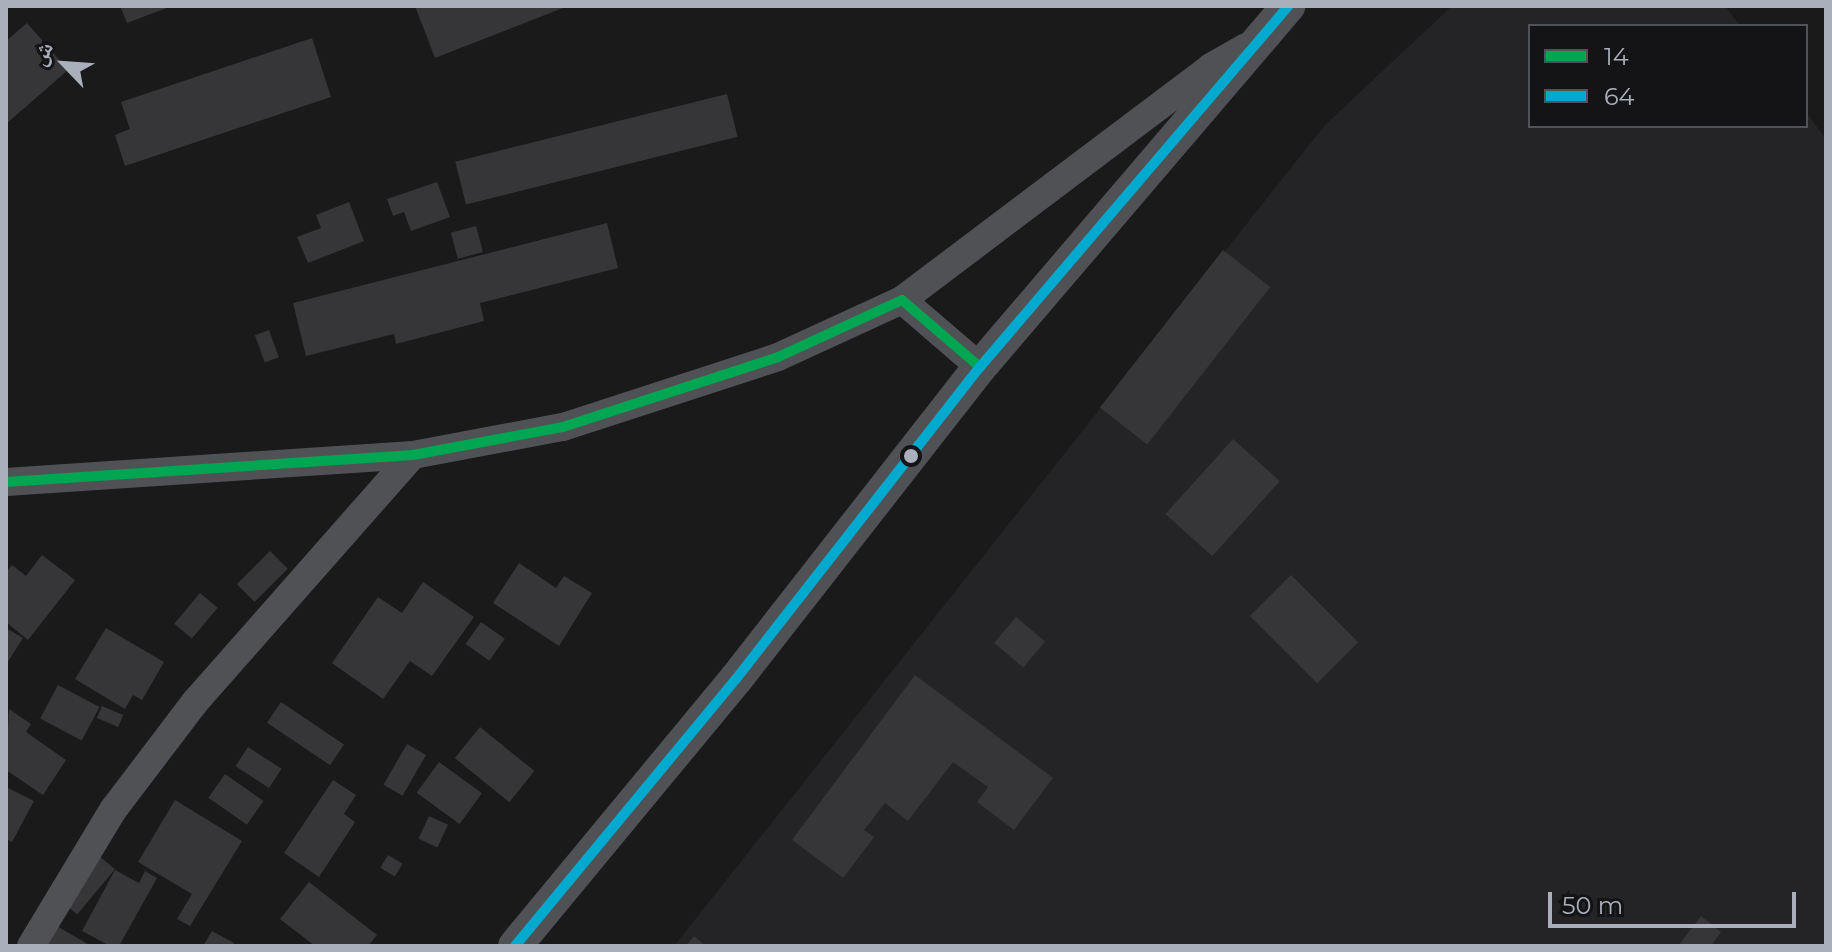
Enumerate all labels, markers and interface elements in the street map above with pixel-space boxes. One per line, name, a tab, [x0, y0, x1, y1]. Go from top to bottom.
north arrow	[24, 24, 104, 104]
legend	[1528, 24, 1808, 128]
text: ش	[25, 37, 59, 70]
text: 14	[1604, 42, 1629, 71]
text: 64	[1604, 82, 1634, 111]
unlabelled marker	[903, 448, 919, 464]
scale bar	[1552, 876, 1800, 926]
text: 50 m	[1562, 891, 1623, 920]

